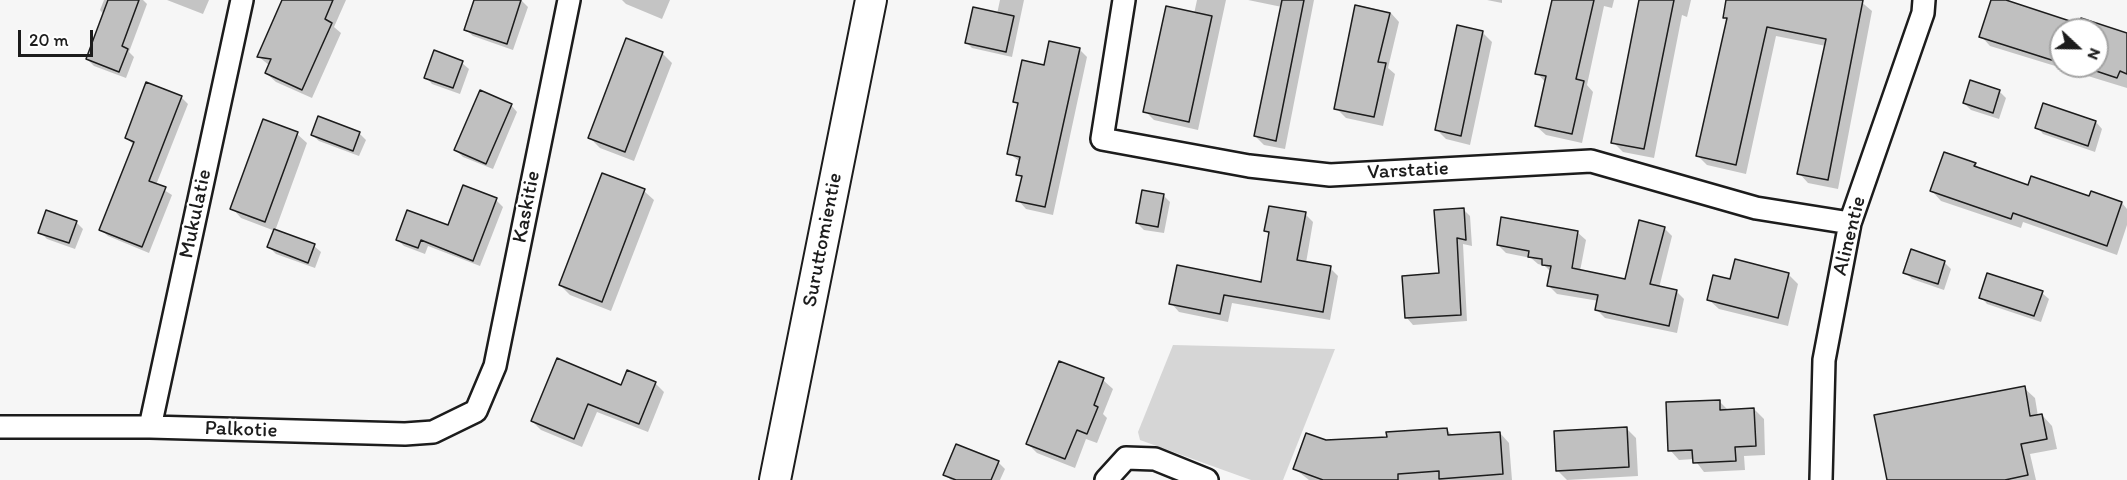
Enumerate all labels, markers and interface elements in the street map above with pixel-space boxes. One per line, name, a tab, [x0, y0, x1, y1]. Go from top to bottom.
scale bar	[21, 18, 96, 56]
north arrow	[2049, 18, 2109, 78]
text: 20 m	[29, 29, 69, 51]
text: N	[2083, 46, 2105, 63]
street label: Varstatie	[1367, 156, 1449, 186]
street label: Mukulatie	[174, 167, 218, 261]
street label: Kaskitie	[508, 169, 546, 245]
street label: Suruttomientie	[798, 171, 848, 309]
street label: Alinentie	[1828, 194, 1872, 278]
street label: Palkotie	[204, 416, 278, 444]

